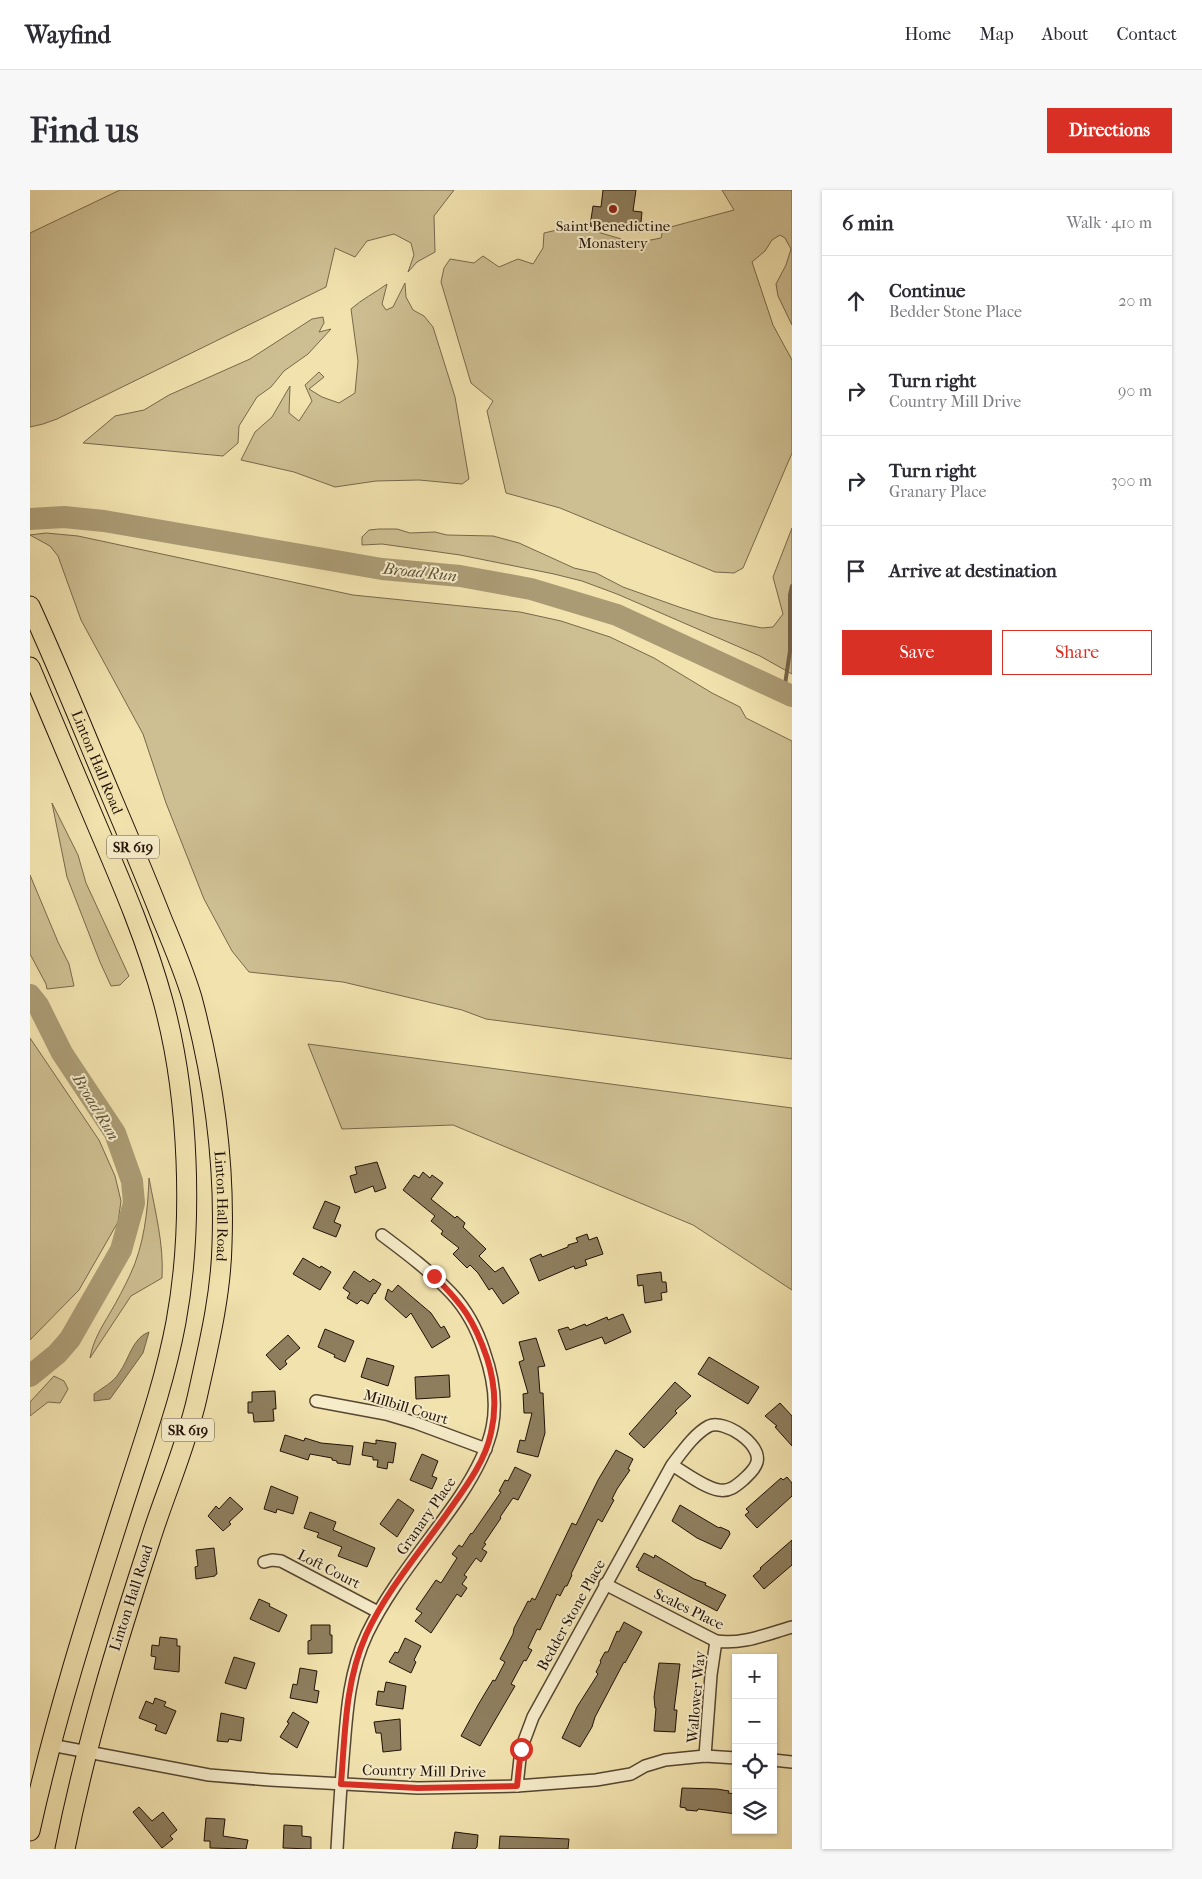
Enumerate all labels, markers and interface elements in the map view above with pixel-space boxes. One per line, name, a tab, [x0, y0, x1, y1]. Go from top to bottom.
text: Wayfind	[25, 21, 111, 49]
text: Home	[904, 24, 951, 45]
text: Map	[979, 24, 1014, 45]
text: About	[1042, 24, 1088, 45]
text: Contact	[1116, 24, 1177, 45]
button: Directions	[1047, 108, 1172, 153]
text: Find us	[30, 110, 139, 151]
marker: Saint Benedictine Monastery	[607, 203, 619, 215]
text: 6 min	[842, 211, 894, 235]
text: Walk · 410 m	[1067, 213, 1152, 232]
place label: Saint Benedictine Monastery	[556, 217, 671, 252]
text: Continue	[889, 280, 965, 302]
icon: ahead	[842, 287, 870, 315]
text: 20 m	[1118, 291, 1152, 310]
text: Bedder Stone Place	[889, 302, 1022, 321]
text: Turn right	[889, 370, 976, 392]
icon: right	[842, 377, 870, 405]
text: 90 m	[1118, 381, 1152, 400]
text: Country Mill Drive	[889, 392, 1021, 411]
text: Turn right	[889, 460, 976, 482]
icon: right	[842, 467, 870, 495]
text: 300 m	[1111, 471, 1152, 490]
text: Granary Place	[889, 482, 986, 501]
icon: arrive	[842, 557, 870, 585]
water label: Broad Run	[381, 559, 458, 585]
text: Arrive at destination	[889, 560, 1057, 582]
button: Save	[842, 630, 992, 675]
button: Share	[1002, 630, 1152, 675]
street label: Linton Hall Road	[67, 708, 127, 817]
road number: SR 619	[107, 836, 159, 859]
water label: Broad Run	[68, 1070, 123, 1144]
street label: Linton Hall Road	[210, 1150, 231, 1263]
route end	[423, 1265, 446, 1288]
street label: Millbill Court	[361, 1386, 451, 1429]
road number: SR 619	[162, 1418, 214, 1442]
street label: Granary Place	[392, 1473, 460, 1559]
street label: Linton Hall Road	[105, 1542, 157, 1653]
street label: Loft Court	[295, 1546, 364, 1593]
street label: Bedder Stone Place	[533, 1556, 609, 1674]
street label: Scales Place	[651, 1584, 727, 1634]
street label: Wallower Way	[683, 1649, 709, 1745]
map controls	[732, 1654, 777, 1834]
button: +	[732, 1654, 777, 1699]
button: −	[732, 1699, 777, 1744]
route start	[510, 1738, 533, 1761]
button: locate	[732, 1744, 777, 1789]
street label: Country Mill Drive	[362, 1761, 487, 1781]
button: layers	[732, 1789, 777, 1834]

